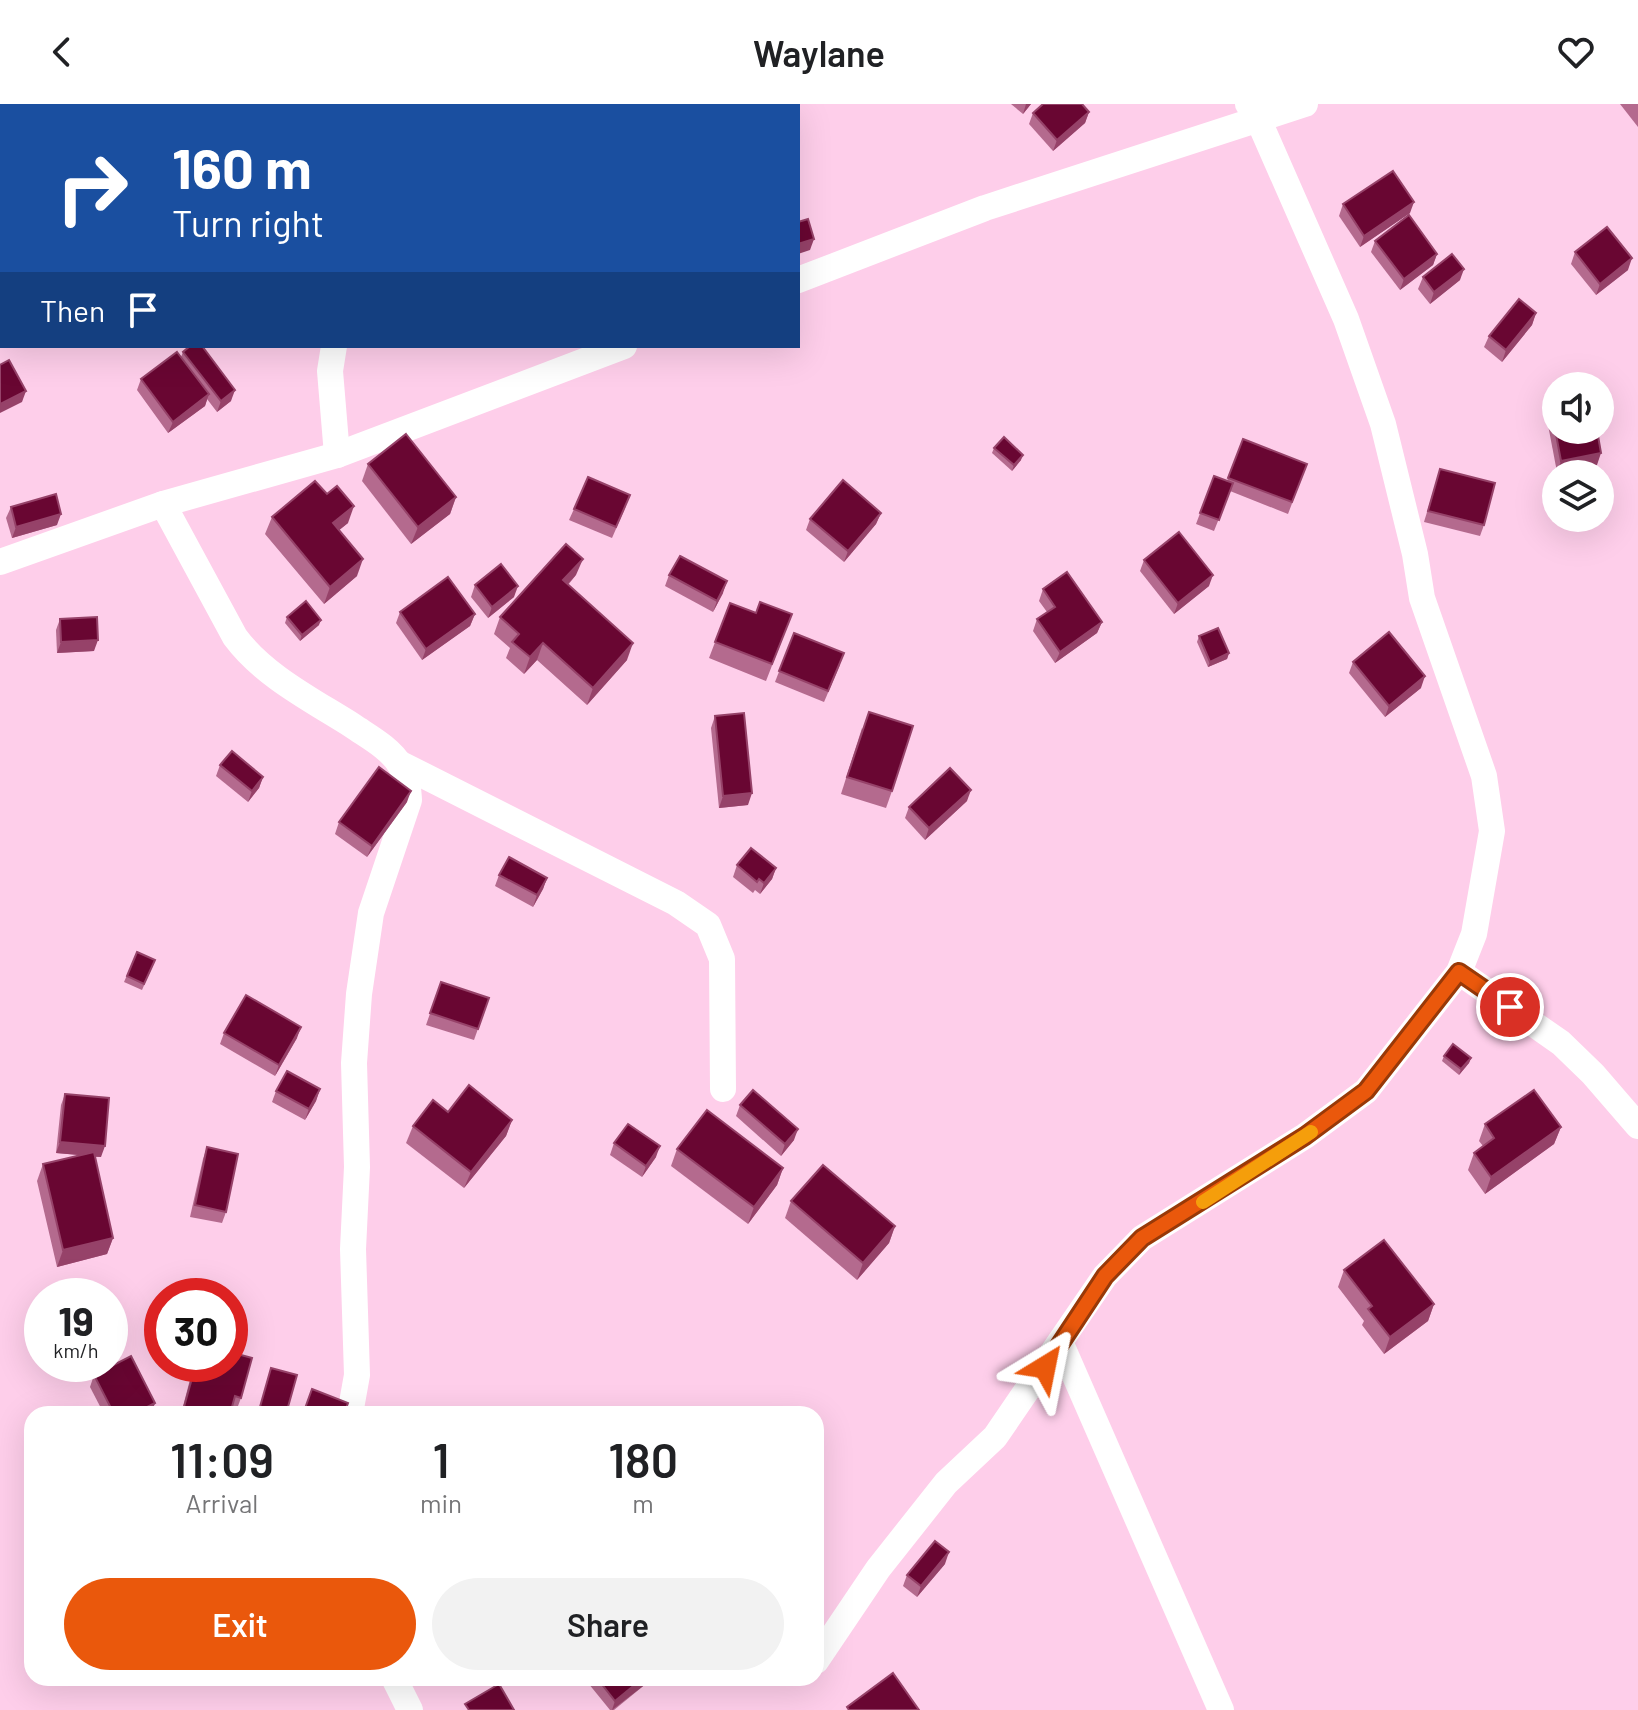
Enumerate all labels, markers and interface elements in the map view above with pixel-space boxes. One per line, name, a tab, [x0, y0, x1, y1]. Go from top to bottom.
icon: back	[40, 30, 84, 74]
icon: heart	[1554, 30, 1598, 74]
text: Waylane	[753, 31, 885, 74]
text: 160 m	[172, 133, 312, 200]
icon: right	[40, 136, 144, 240]
text: Turn right	[172, 201, 324, 244]
icon: arrive	[121, 288, 165, 332]
text: Then	[40, 292, 105, 328]
map controls	[1542, 372, 1614, 532]
button: sound	[1542, 372, 1614, 444]
button: layers	[1542, 460, 1614, 532]
pin	[1476, 973, 1544, 1041]
icon: arrive	[1488, 985, 1532, 1029]
speed limit sign: 30	[144, 1278, 248, 1382]
text: 19	[58, 1296, 94, 1344]
position arrow	[1003, 1325, 1087, 1409]
text: km/h	[53, 1338, 99, 1362]
text: 11:09	[170, 1430, 274, 1488]
text: 1	[433, 1430, 449, 1488]
text: 180	[608, 1430, 678, 1488]
text: Arrival	[186, 1487, 258, 1518]
text: min	[420, 1487, 462, 1518]
text: m	[632, 1487, 654, 1518]
button: Exit	[64, 1578, 416, 1670]
button: Share	[432, 1578, 784, 1670]

